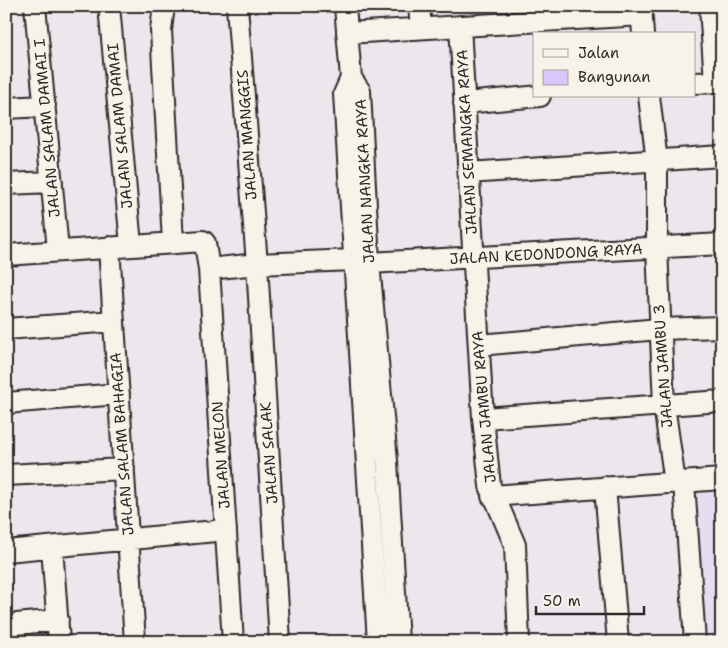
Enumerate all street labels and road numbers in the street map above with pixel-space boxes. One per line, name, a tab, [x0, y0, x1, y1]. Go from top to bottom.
street label: JALAN SALAM DAMAI I	[29, 38, 65, 218]
street label: JALAN SALAM DAMAI	[103, 42, 137, 210]
street label: JALAN SEMANGKA RAYA	[452, 49, 482, 235]
street label: JALAN MANGGIS	[232, 69, 262, 201]
street label: JALAN NANGKA RAYA	[351, 98, 379, 264]
street label: JALAN KEDONDONG RAYA	[449, 239, 643, 269]
street label: JALAN JAMBU 3	[649, 303, 677, 429]
street label: JALAN JAMBU RAYA	[467, 330, 501, 484]
street label: JALAN SALAM BAHAGIA	[106, 352, 138, 536]
street label: JALAN MELON	[207, 400, 235, 510]
street label: JALAN SALAK	[255, 401, 283, 505]

